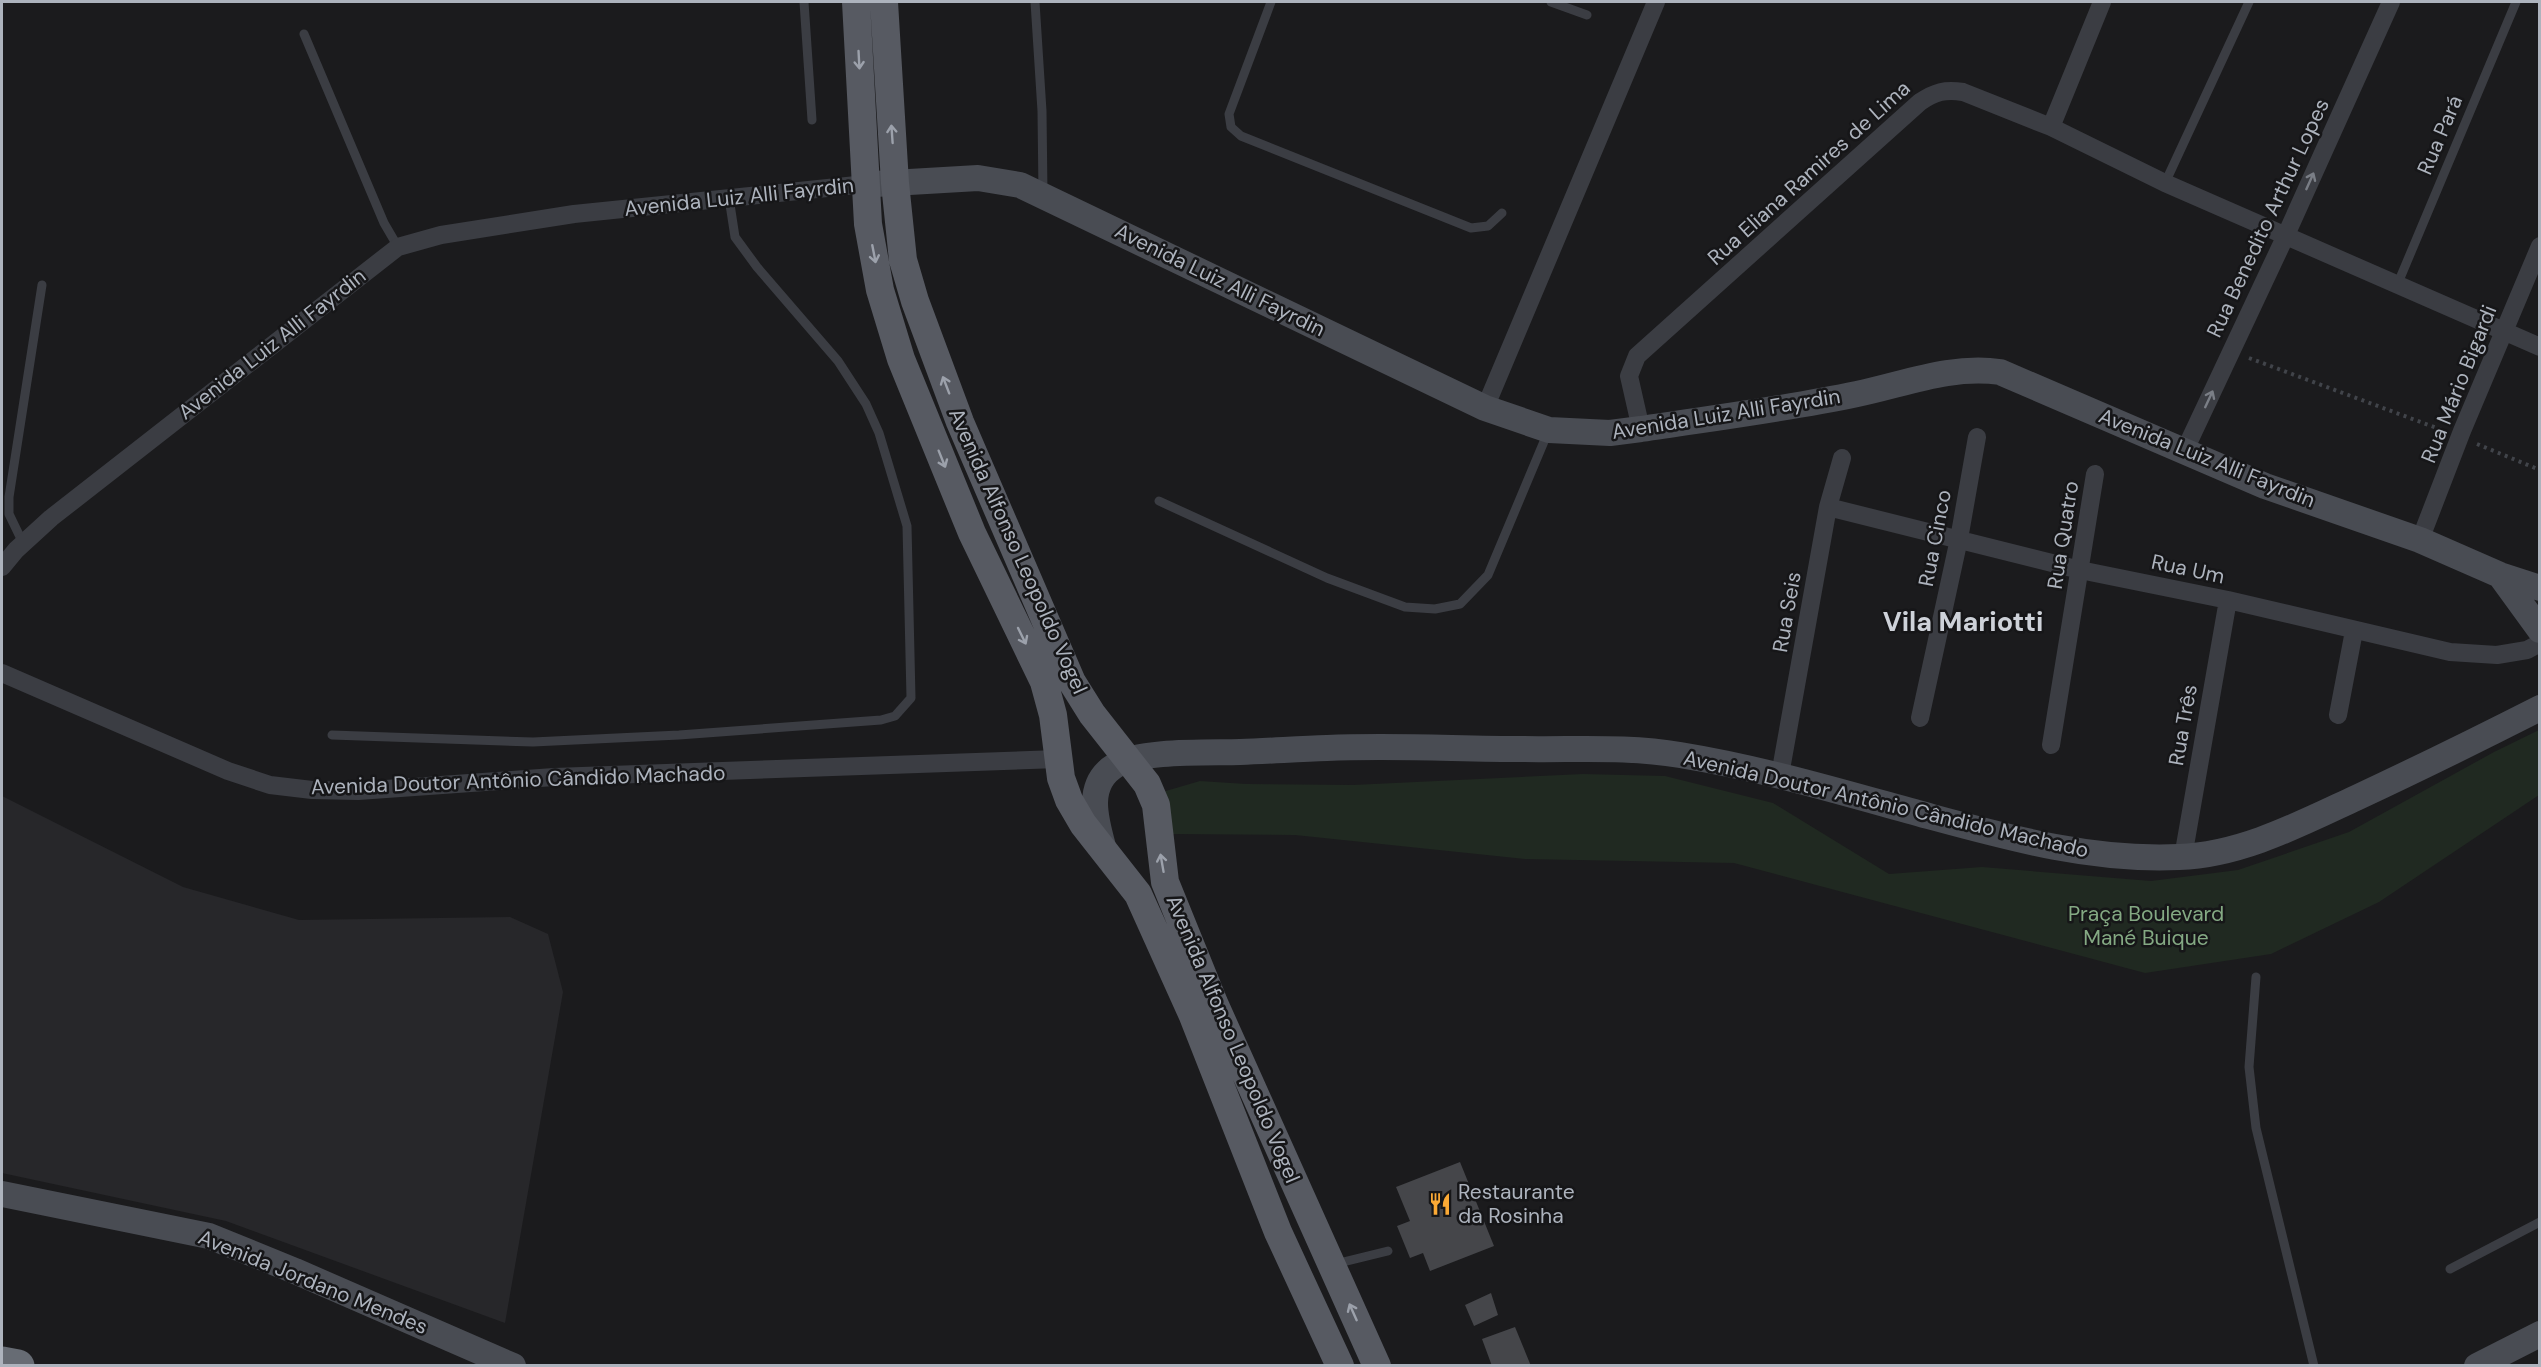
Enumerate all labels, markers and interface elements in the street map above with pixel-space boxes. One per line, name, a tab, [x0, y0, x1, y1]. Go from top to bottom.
one-way arrow	[854, 49, 865, 69]
street label: Rua Eliana Ramires de Lima	[1702, 75, 1916, 271]
street label: Rua Pará	[2411, 91, 2469, 179]
street label: Rua Benedito Arthur Lopes	[2200, 94, 2336, 342]
one-way arrow	[887, 125, 898, 145]
street label: Avenida Luiz Alli Fayrdin	[623, 171, 855, 223]
one-way arrow	[2305, 173, 2316, 191]
street label: Avenida Luiz Alli Fayrdin	[1110, 217, 1330, 343]
one-way arrow	[869, 244, 880, 263]
street label: Avenida Luiz Alli Fayrdin	[172, 262, 372, 426]
street label: Rua Mário Bigardi	[2415, 301, 2503, 467]
one-way arrow	[939, 376, 950, 395]
street label: Avenida Luiz Alli Fayrdin	[1610, 382, 1842, 446]
one-way arrow	[2204, 391, 2215, 409]
street label: Avenida Luiz Alli Fayrdin	[2095, 402, 2319, 514]
street label: Avenida Alfonso Leopoldo Vogel	[942, 404, 1094, 698]
one-way arrow	[937, 449, 948, 467]
street label: Rua Quatro	[2041, 479, 2085, 591]
street label: Rua Cinco	[1912, 487, 1958, 589]
street label: Rua Um	[2149, 548, 2227, 590]
street label: Rua Seis	[1766, 570, 1808, 654]
district label: Vila Mariotti	[1883, 604, 2043, 639]
one-way arrow	[1016, 627, 1028, 645]
street label: Rua Três	[2162, 682, 2204, 768]
street label: Avenida Doutor Antônio Cândido Machado	[1681, 744, 2091, 864]
street label: Avenida Doutor Antônio Cândido Machado	[310, 759, 726, 801]
one-way arrow	[1156, 853, 1167, 873]
street label: Avenida Alfonso Leopoldo Vogel	[1160, 891, 1306, 1187]
park label: Praça Boulevard Mané Buique	[2068, 900, 2224, 952]
place label: Restaurante da Rosinha	[1458, 1178, 1575, 1230]
restaurant icon: Restaurante da Rosinha	[1427, 1191, 1453, 1217]
street label: Avenida Jordano Mendes	[194, 1223, 432, 1341]
one-way arrow	[1347, 1304, 1358, 1322]

